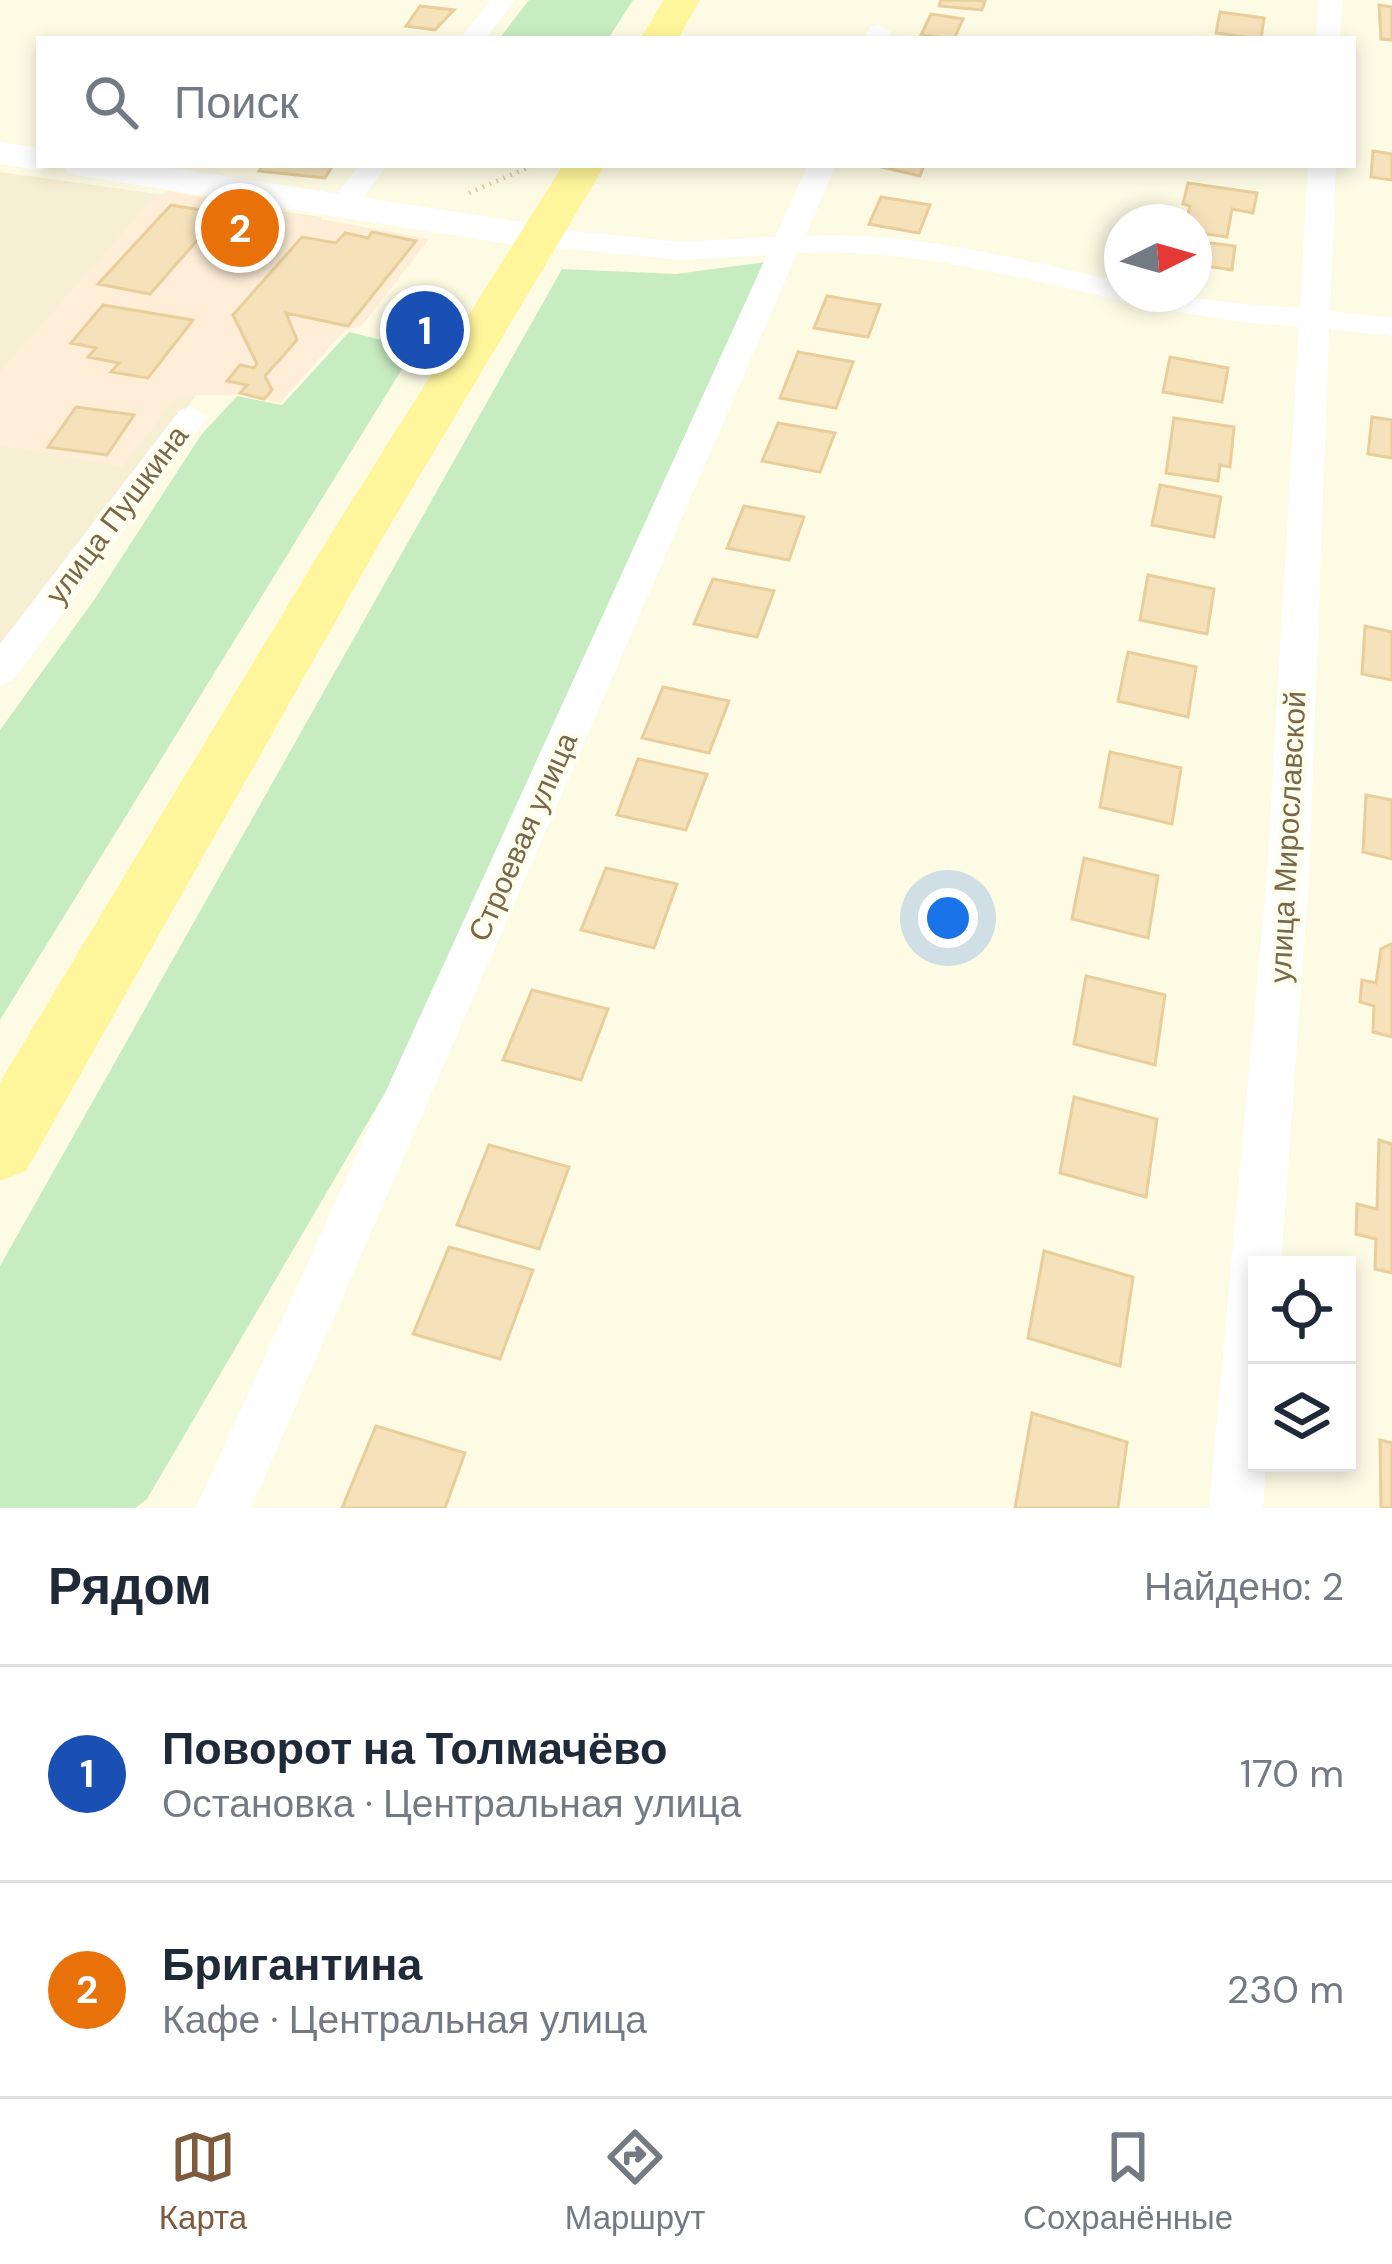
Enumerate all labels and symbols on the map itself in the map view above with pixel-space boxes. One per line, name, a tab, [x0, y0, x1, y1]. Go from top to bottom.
pin: 2	[201, 183, 279, 273]
north arrow	[1104, 204, 1212, 312]
pin: 1	[386, 285, 464, 375]
street label: улица Пушкина	[37, 417, 197, 612]
street label: улица Мирославской	[1260, 690, 1315, 984]
street label: Строевая улица	[459, 726, 586, 947]
your location	[918, 888, 978, 948]

